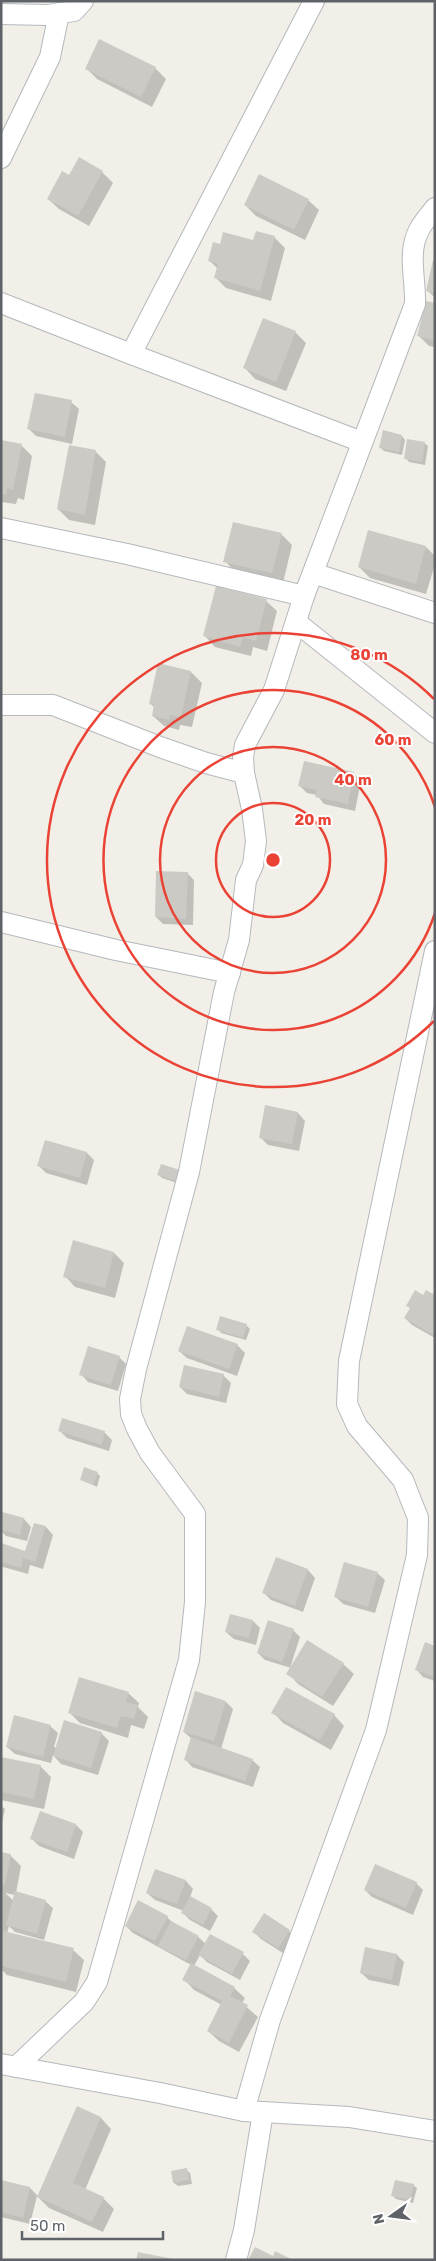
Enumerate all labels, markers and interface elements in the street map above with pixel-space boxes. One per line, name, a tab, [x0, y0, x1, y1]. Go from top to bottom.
text: 80 m	[350, 646, 388, 664]
text: 60 m	[375, 731, 411, 749]
text: 40 m	[334, 771, 372, 789]
text: 20 m	[295, 811, 331, 829]
centre of rings	[264, 851, 282, 869]
north arrow	[366, 2191, 416, 2241]
scale bar	[22, 2208, 164, 2240]
text: N	[369, 2212, 388, 2226]
text: 50 m	[30, 2217, 65, 2235]

